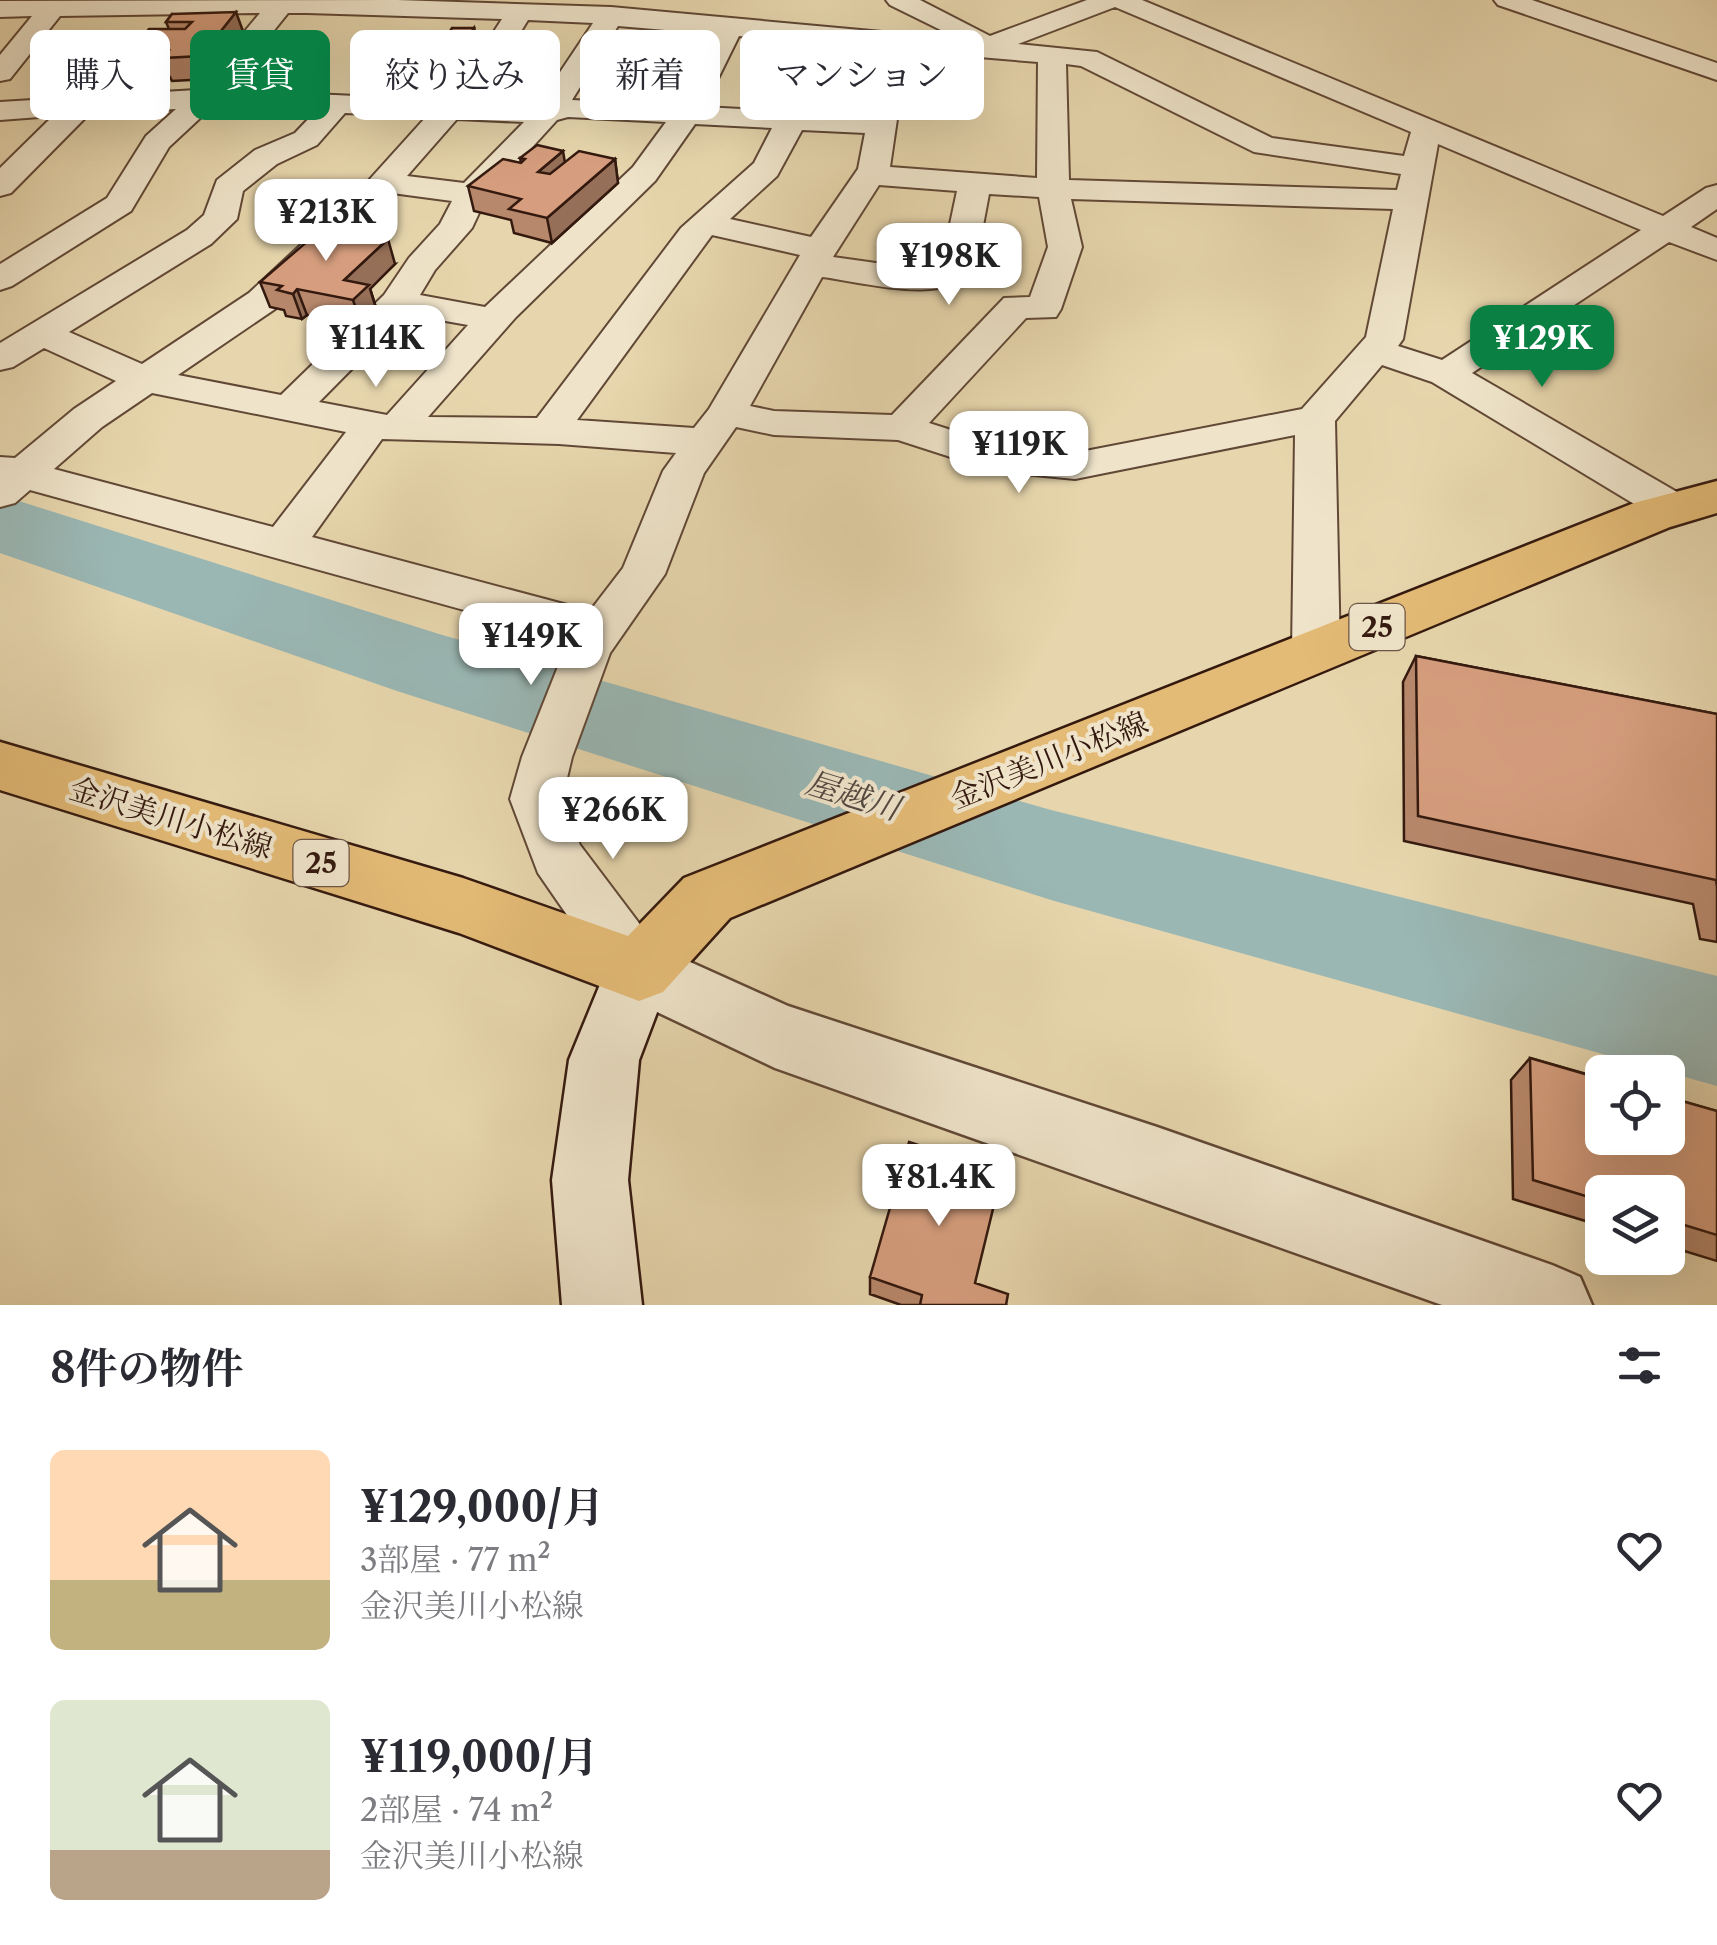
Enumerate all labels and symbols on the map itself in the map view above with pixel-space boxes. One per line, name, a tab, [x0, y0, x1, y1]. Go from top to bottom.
pin: ¥213K	[256, 179, 396, 264]
pin: ¥198K	[879, 223, 1019, 308]
pin: ¥114K	[306, 305, 446, 390]
pin: ¥129K	[1472, 305, 1612, 390]
pin: ¥119K	[949, 411, 1089, 496]
pin: ¥149K	[461, 603, 601, 688]
road number: 25	[1350, 604, 1404, 650]
street label: 金沢美川小松線	[945, 704, 1153, 816]
water label: 屋越川	[801, 762, 907, 829]
street label: 金沢美川小松線	[65, 770, 277, 866]
pin: ¥266K	[543, 777, 683, 862]
road number: 25	[294, 840, 348, 886]
pin: ¥81.4K	[858, 1144, 1020, 1229]

